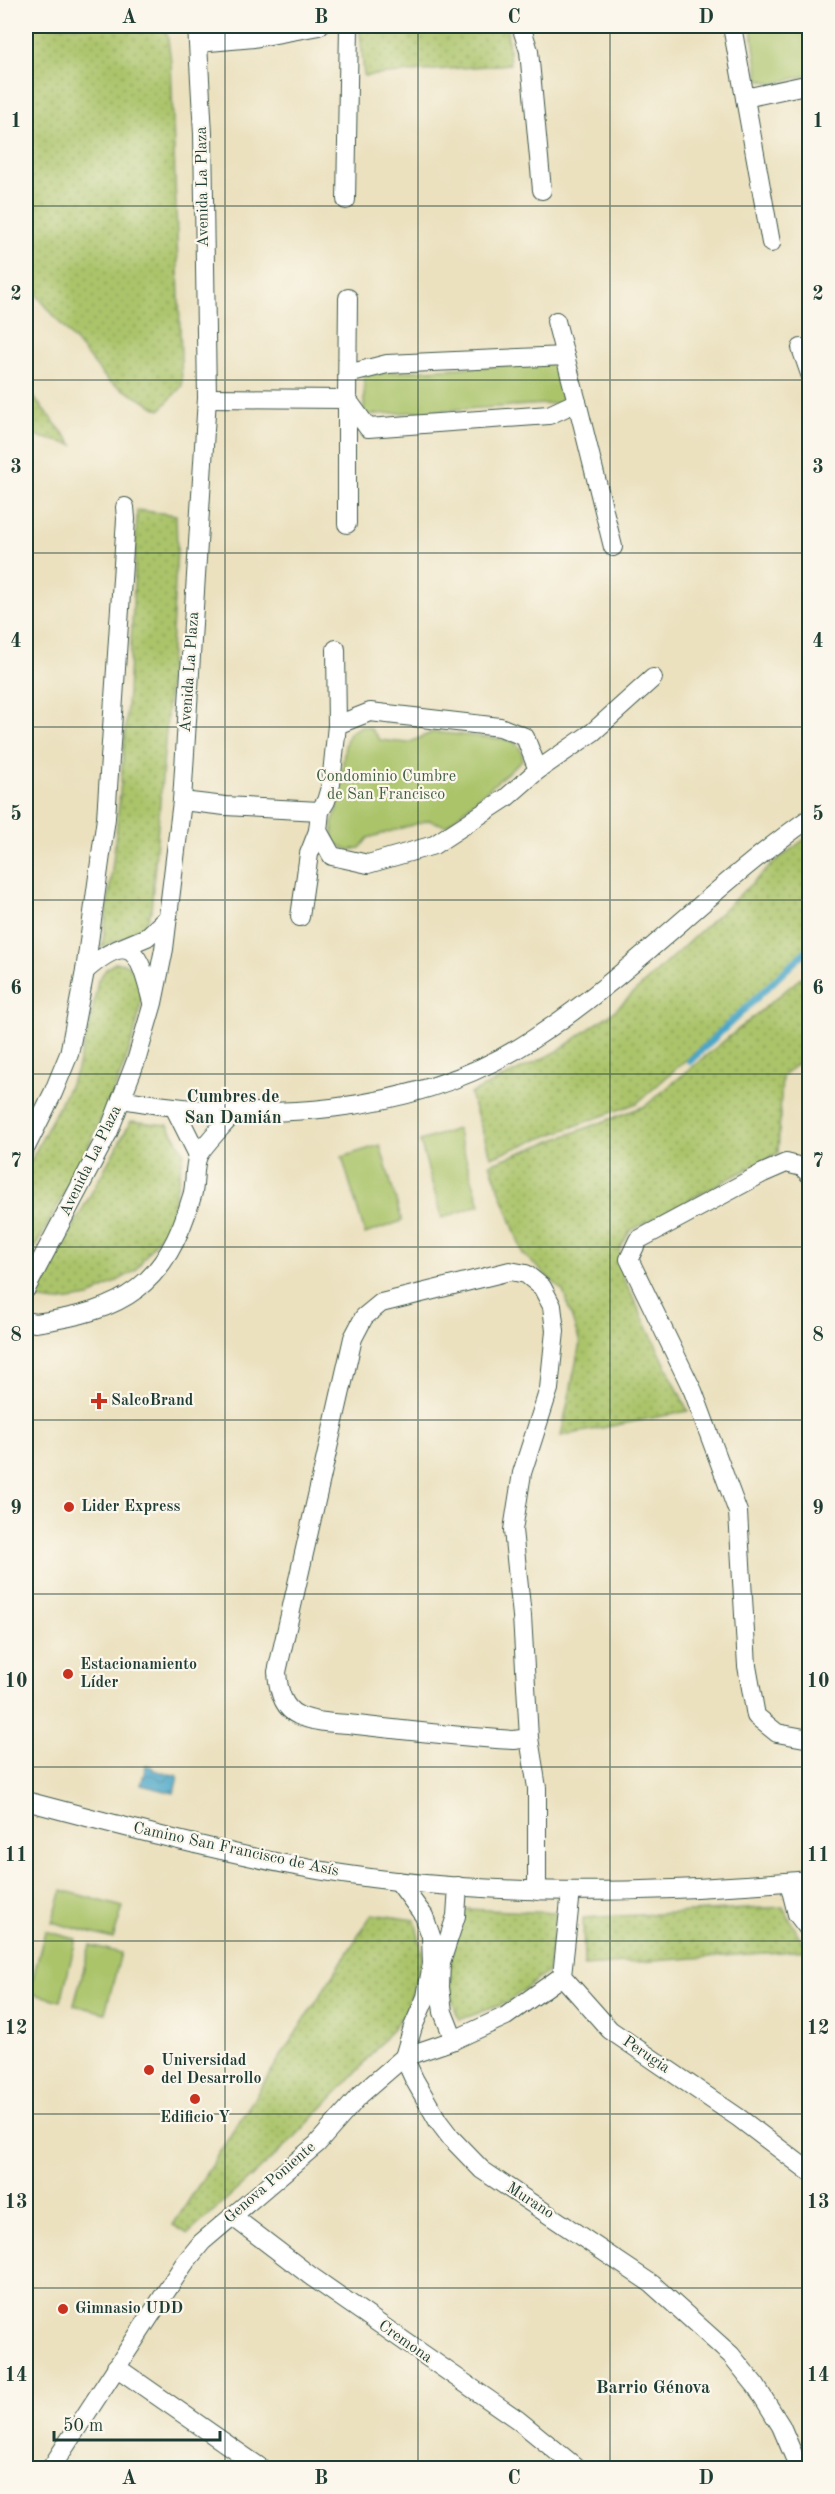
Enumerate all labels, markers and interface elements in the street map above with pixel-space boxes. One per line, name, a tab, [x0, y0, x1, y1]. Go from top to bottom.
text: A	[121, 8, 137, 28]
text: B	[314, 8, 328, 28]
text: C	[507, 8, 521, 28]
text: D	[698, 8, 714, 28]
text: 1	[10, 112, 22, 132]
text: 1	[812, 112, 824, 132]
street label: Avenida La Plaza	[194, 126, 212, 248]
text: 2	[10, 285, 22, 305]
text: 2	[812, 285, 824, 305]
text: 3	[10, 458, 22, 478]
text: 3	[812, 458, 824, 478]
street label: Avenida La Plaza	[178, 611, 202, 733]
text: 4	[10, 632, 22, 652]
text: 4	[812, 632, 824, 652]
park label: Condominio Cumbre de San Francisco	[316, 769, 456, 803]
text: 5	[10, 804, 22, 825]
text: 5	[812, 804, 824, 825]
text: 6	[10, 979, 22, 999]
text: 6	[812, 979, 824, 999]
district label: Cumbres de San Damián	[184, 1088, 282, 1127]
street label: Avenida La Plaza	[57, 1103, 125, 1219]
text: 7	[10, 1152, 22, 1172]
text: 7	[812, 1152, 824, 1172]
text: 8	[10, 1326, 22, 1346]
text: 8	[812, 1326, 824, 1346]
place label: SalcoBrand	[111, 1393, 194, 1409]
marker: SalcoBrand	[92, 1394, 106, 1408]
text: 9	[10, 1499, 22, 1519]
place label: Lider Express	[81, 1499, 180, 1515]
text: 9	[812, 1499, 824, 1519]
marker: Lider Express	[62, 1500, 76, 1514]
place label: Estacionamiento Líder	[80, 1657, 197, 1691]
marker: Estacionamiento Líder	[61, 1667, 75, 1681]
text: 10	[4, 1672, 28, 1692]
text: 10	[806, 1672, 830, 1692]
street label: Camino San Francisco de Asís	[132, 1820, 340, 1880]
text: 11	[4, 1846, 28, 1866]
text: 11	[806, 1846, 830, 1866]
text: 12	[4, 2019, 28, 2039]
text: 12	[806, 2019, 830, 2039]
street label: Perugia	[619, 2033, 673, 2077]
place label: Universidad del Desarrollo	[161, 2053, 262, 2087]
marker: Universidad del Desarrollo	[142, 2063, 156, 2077]
marker: Edificio Y	[188, 2092, 202, 2106]
place label: Edificio Y	[160, 2110, 230, 2126]
street label: Genova Poniente	[221, 2139, 319, 2227]
street label: Murano	[503, 2180, 557, 2222]
text: 13	[4, 2193, 28, 2213]
text: 13	[806, 2193, 830, 2213]
place label: Gimnasio UDD	[75, 2301, 183, 2317]
marker: Gimnasio UDD	[56, 2302, 70, 2316]
street label: Cremona	[375, 2318, 435, 2366]
text: 14	[4, 2366, 28, 2386]
text: 14	[806, 2366, 830, 2386]
district label: Barrio Génova	[596, 2379, 710, 2397]
scale bar	[54, 2404, 220, 2442]
text: 50 m	[63, 2417, 103, 2435]
text: A	[121, 2469, 137, 2489]
text: B	[314, 2469, 328, 2489]
text: C	[507, 2469, 521, 2489]
text: D	[698, 2469, 714, 2489]

